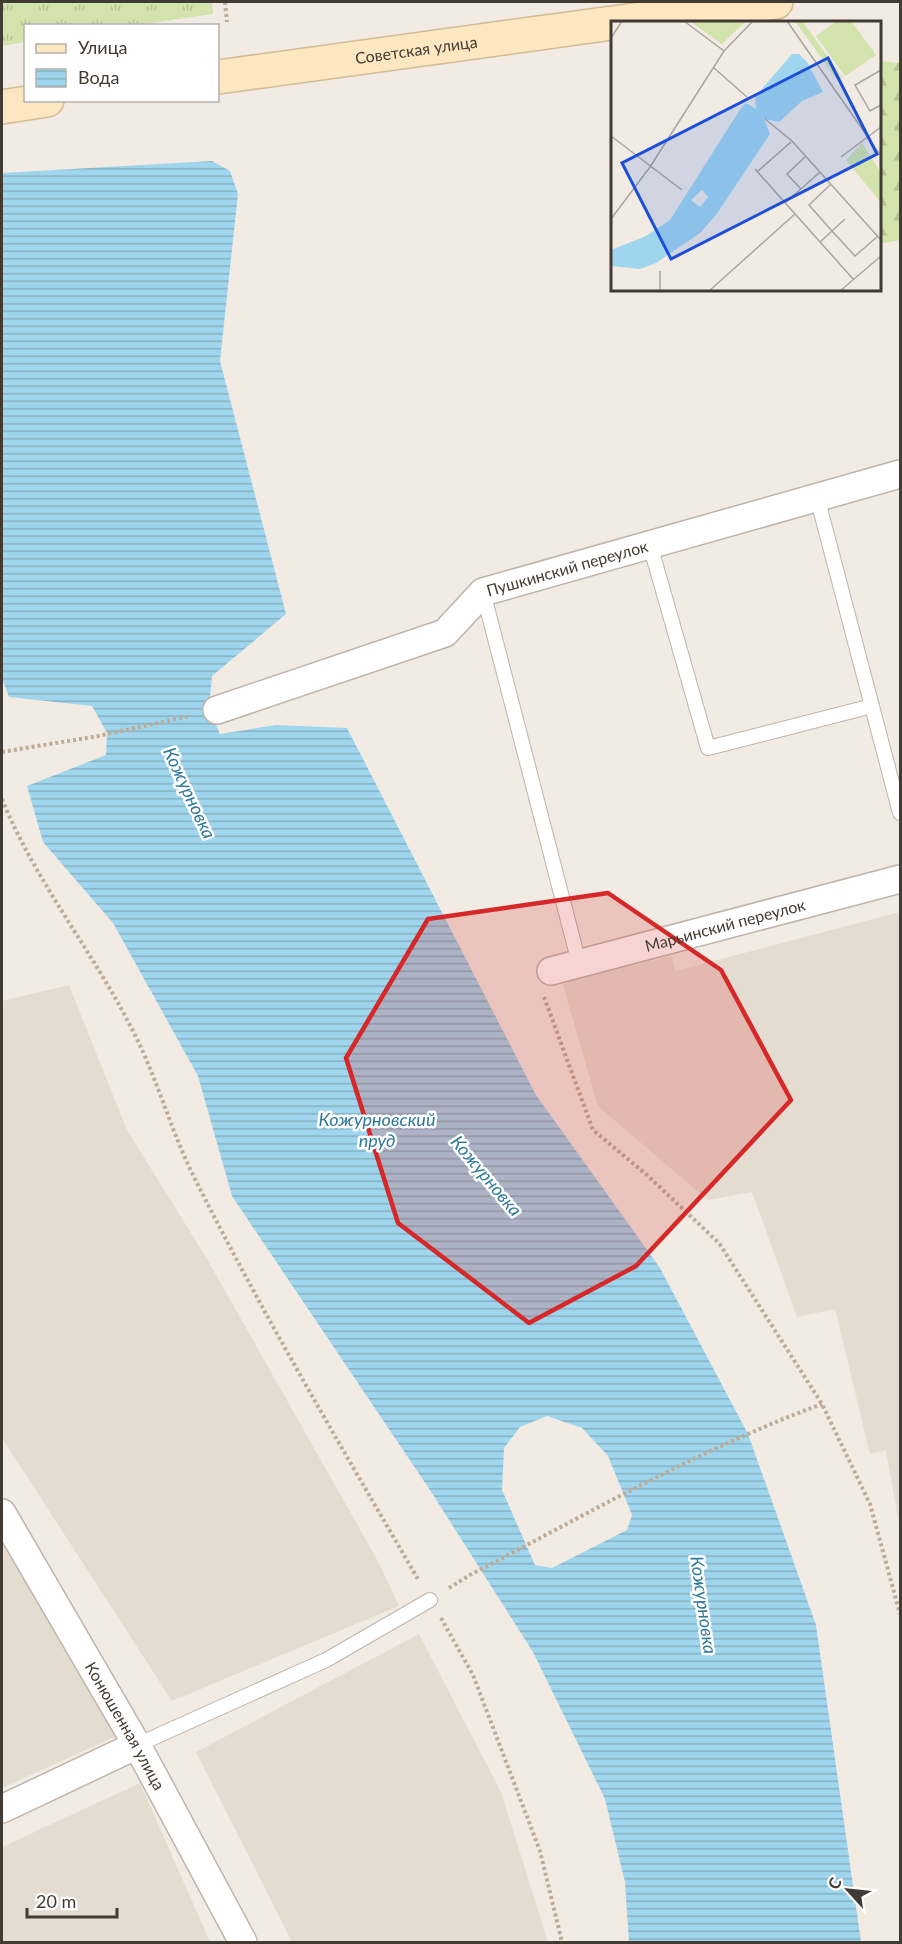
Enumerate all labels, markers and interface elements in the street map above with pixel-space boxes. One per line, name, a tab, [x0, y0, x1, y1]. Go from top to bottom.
inset map	[611, 21, 881, 291]
legend	[24, 24, 219, 102]
street label: Советская улица	[354, 32, 478, 67]
text: Улица	[78, 36, 128, 58]
text: Вода	[78, 66, 119, 88]
street label: Пушкинский переулок	[484, 536, 651, 600]
water label: Кожурновка	[159, 743, 221, 842]
street label: Марьинский переулок	[643, 894, 808, 955]
water label: Кожурновский пруд	[319, 1108, 435, 1151]
water label: Кожурновка	[447, 1131, 527, 1220]
water label: Кожурновка	[686, 1555, 722, 1655]
street label: Конюшенная улица	[82, 1658, 169, 1793]
north arrow	[818, 1860, 878, 1920]
text: С	[823, 1874, 845, 1892]
scale bar	[27, 1881, 117, 1919]
text: 20 m	[36, 1890, 76, 1912]

